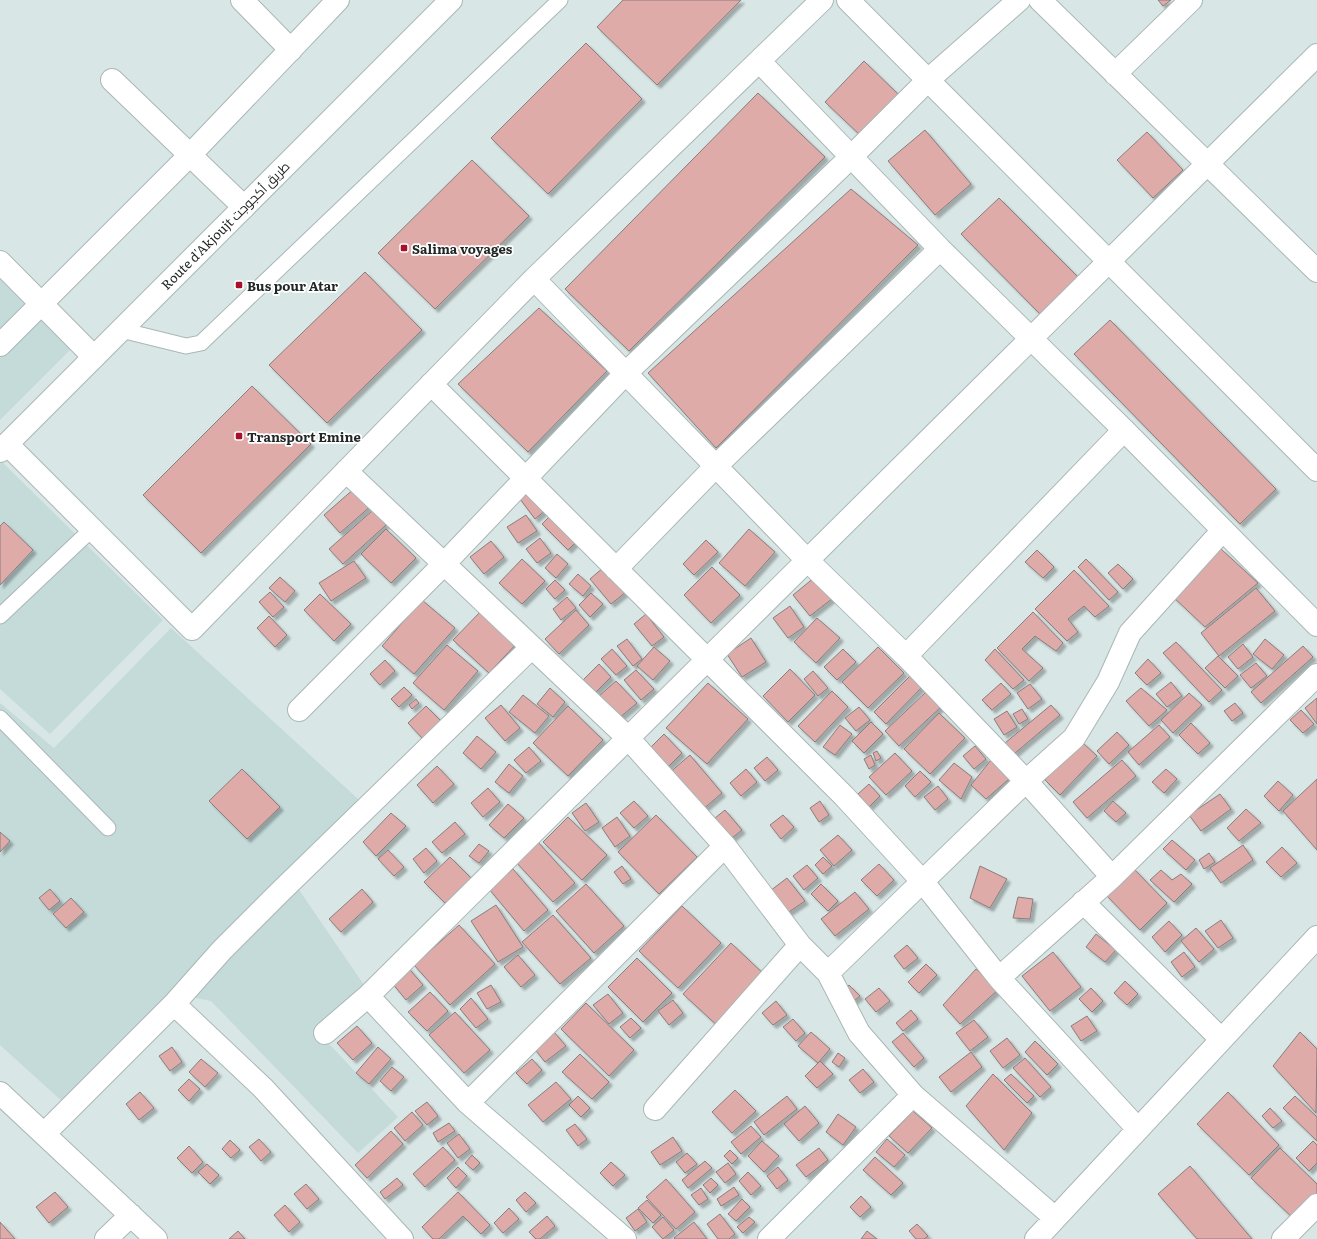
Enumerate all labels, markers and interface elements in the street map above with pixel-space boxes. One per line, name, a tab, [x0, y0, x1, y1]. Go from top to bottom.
street label: Route d'Akjoujt طريق أكجوجت	[156, 156, 294, 294]
place label: Salima voyages	[412, 239, 513, 258]
marker: Salima voyages	[399, 243, 409, 253]
place label: Bus pour Atar	[247, 276, 338, 295]
marker: Bus pour Atar	[234, 280, 244, 290]
place label: Transport Emine	[247, 427, 361, 446]
marker: Transport Emine	[234, 431, 244, 441]

